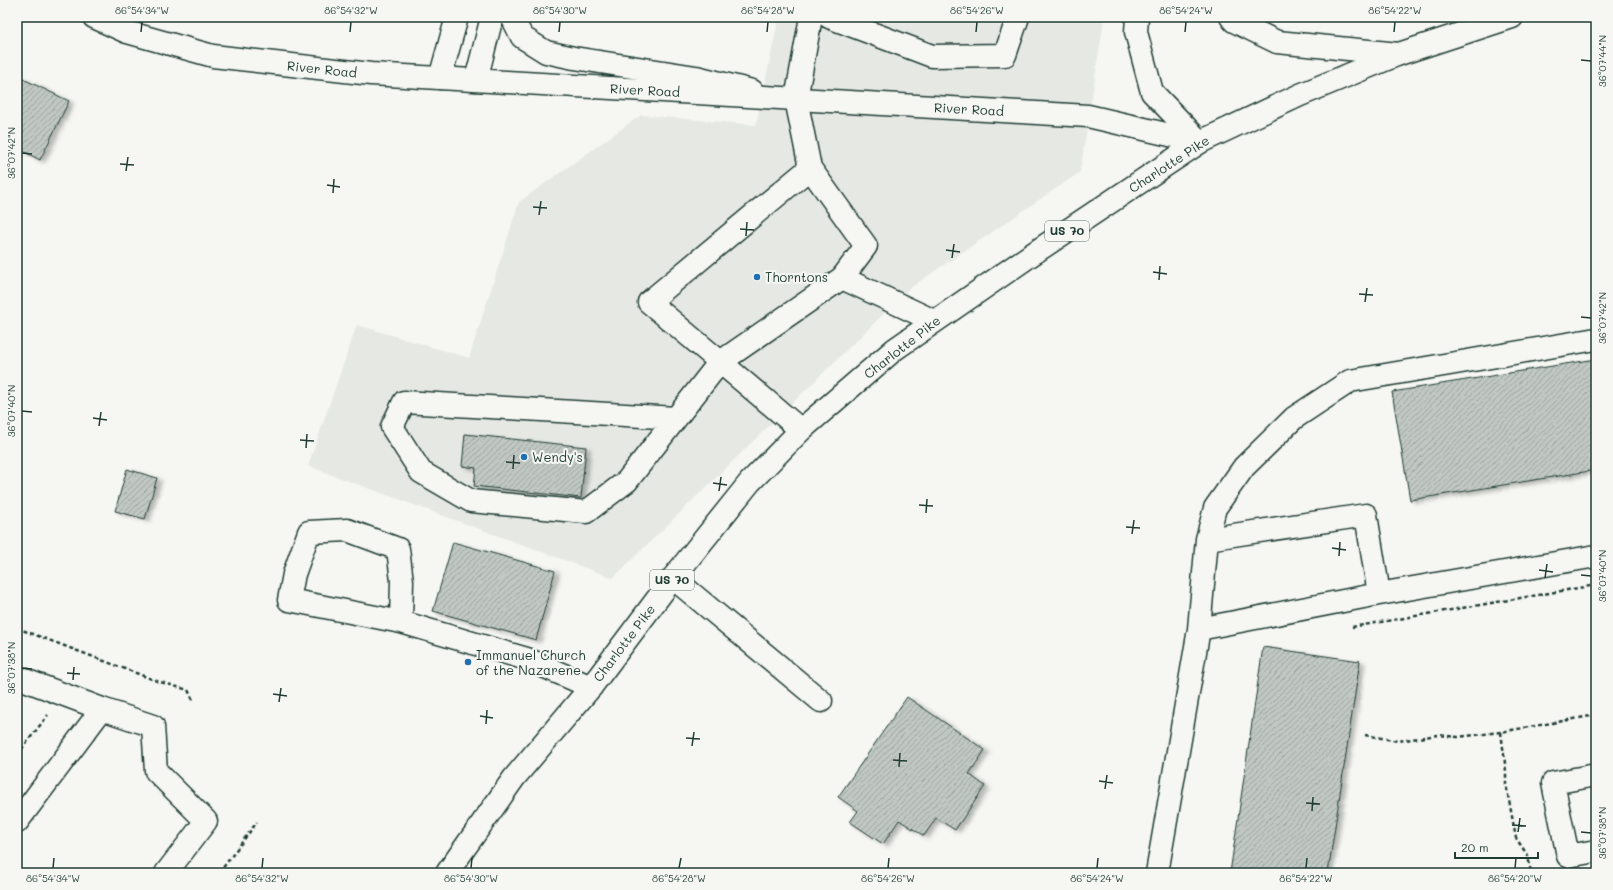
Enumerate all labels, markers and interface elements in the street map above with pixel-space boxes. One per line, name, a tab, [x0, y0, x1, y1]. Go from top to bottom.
text: 86°54'34"W	[115, 3, 169, 17]
text: 86°54'32"W	[324, 3, 378, 17]
text: 86°54'30"W	[533, 3, 587, 17]
text: 86°54'28"W	[741, 3, 795, 17]
text: 86°54'26"W	[950, 3, 1004, 17]
text: 86°54'24"W	[1159, 3, 1213, 17]
text: 86°54'22"W	[1368, 3, 1422, 17]
text: 36°07'44"N	[1595, 35, 1609, 87]
street label: River Road	[286, 56, 358, 81]
street label: River Road	[609, 79, 681, 100]
street label: River Road	[933, 98, 1005, 119]
text: 36°07'42"N	[4, 127, 18, 179]
street label: Charlotte Pike	[1125, 131, 1212, 196]
road number: US 70	[1045, 221, 1089, 241]
place label: Thorntons	[765, 268, 828, 285]
marker: Thorntons	[752, 272, 762, 282]
text: 36°07'42"N	[1595, 292, 1609, 344]
street label: Charlotte Pike	[860, 311, 943, 382]
text: 36°07'40"N	[4, 385, 18, 437]
place label: Wendy's	[532, 448, 583, 465]
marker: Wendy's	[519, 452, 529, 462]
text: 36°07'40"N	[1595, 550, 1609, 602]
road number: US 70	[650, 570, 694, 590]
street label: Charlotte Pike	[589, 601, 658, 685]
text: 36°07'38"N	[4, 642, 18, 694]
place label: Immanuel Church of the Nazarene	[476, 646, 586, 678]
marker: Immanuel Church of the Nazarene	[463, 657, 473, 667]
text: 36°07'38"N	[1595, 807, 1609, 859]
scale bar	[1455, 834, 1538, 860]
text: 20 m	[1461, 839, 1489, 855]
text: 86°54'34"W	[26, 871, 80, 885]
text: 86°54'32"W	[235, 871, 289, 885]
text: 86°54'30"W	[444, 871, 498, 885]
text: 86°54'28"W	[652, 871, 706, 885]
text: 86°54'26"W	[861, 871, 915, 885]
text: 86°54'24"W	[1070, 871, 1124, 885]
text: 86°54'22"W	[1279, 871, 1333, 885]
text: 86°54'20"W	[1488, 871, 1542, 885]

